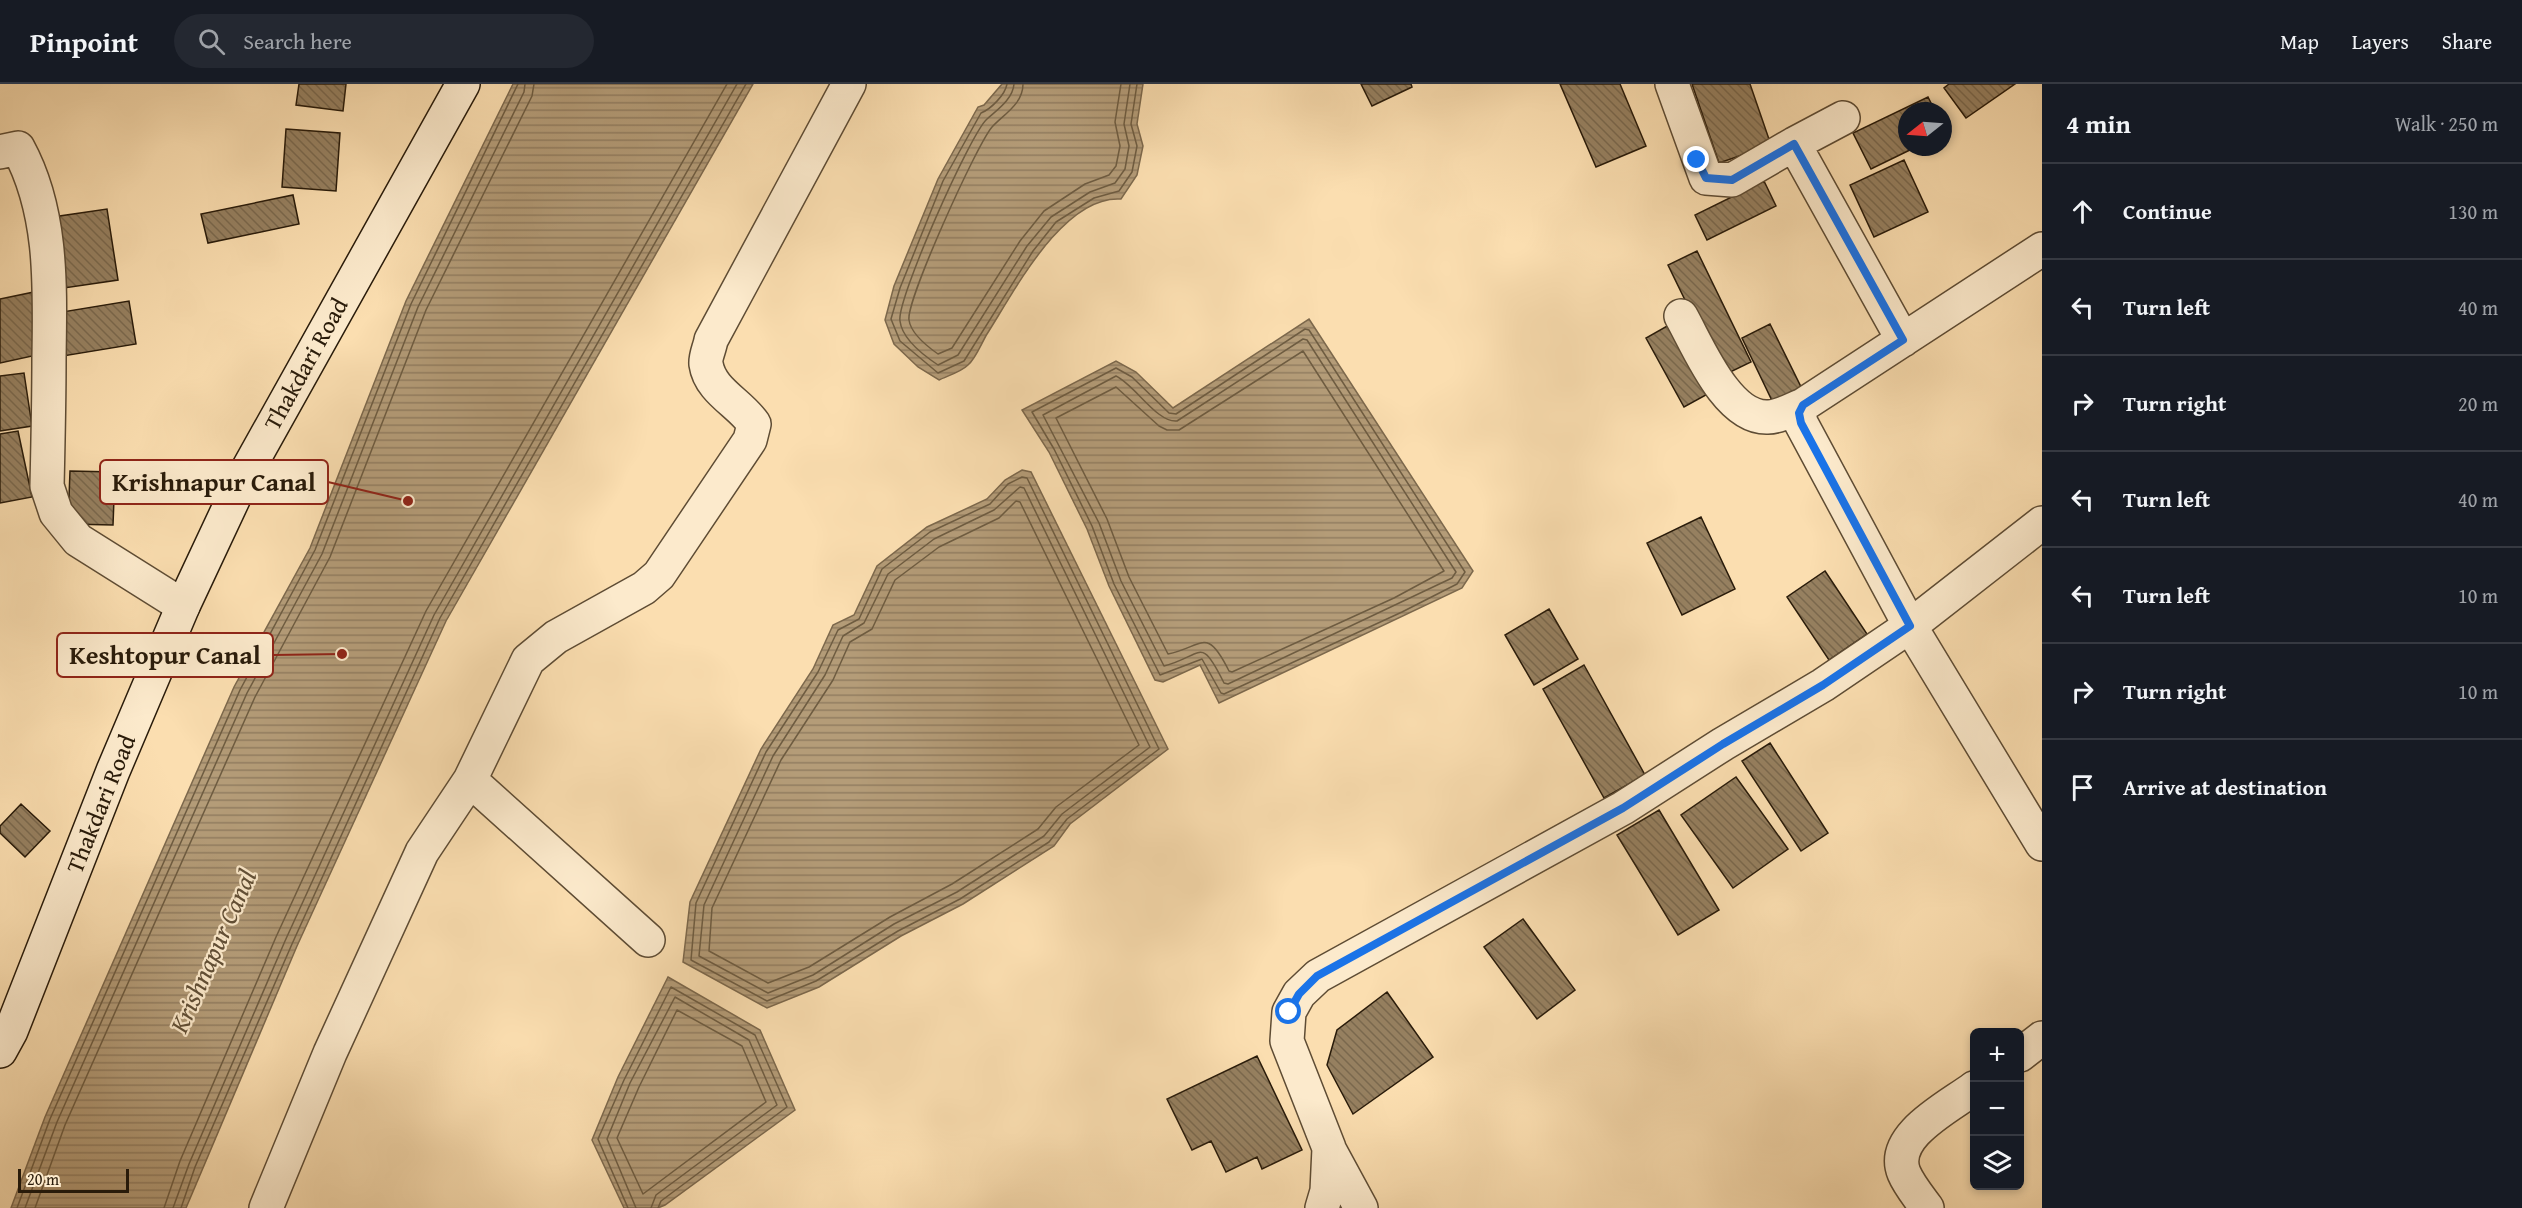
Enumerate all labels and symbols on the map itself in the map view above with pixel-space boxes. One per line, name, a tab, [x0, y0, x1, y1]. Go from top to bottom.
north arrow	[1898, 102, 1952, 156]
route end	[1683, 146, 1709, 172]
street label: Thakdari Road	[255, 291, 357, 436]
callout: Krishnapur Canal	[100, 460, 328, 504]
text: Krishnapur Canal	[112, 462, 316, 501]
callout: Keshtopur Canal	[57, 633, 273, 677]
text: Keshtopur Canal	[69, 635, 261, 674]
street label: Thakdari Road	[57, 729, 144, 878]
water label: Krishnapur Canal	[159, 863, 266, 1040]
route start	[1275, 998, 1301, 1024]
scale bar	[18, 1166, 129, 1194]

